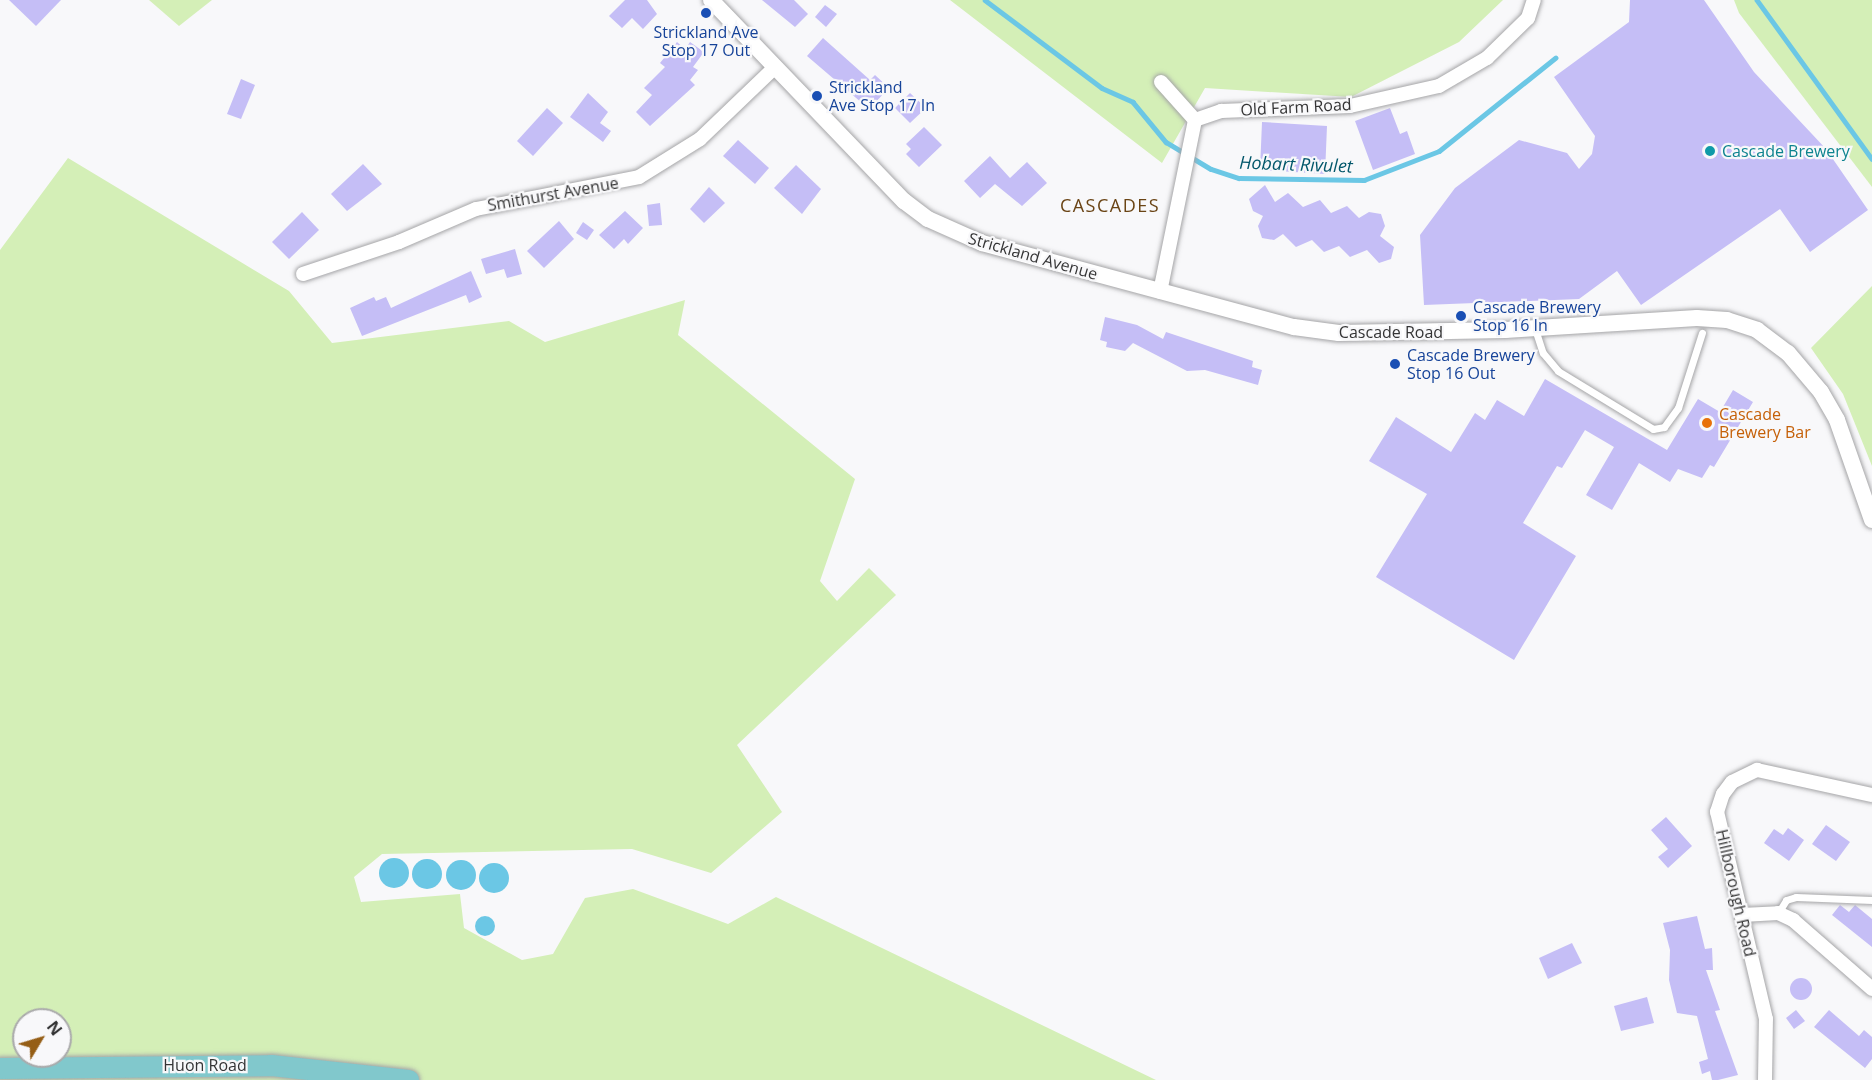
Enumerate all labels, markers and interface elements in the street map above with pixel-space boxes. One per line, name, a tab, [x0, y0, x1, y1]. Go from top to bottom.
marker: Strickland Ave Stop 17 Out	[699, 6, 713, 20]
place label: Strickland Ave Stop 17 Out	[654, 22, 758, 60]
place label: Strickland Ave Stop 17 In	[829, 77, 935, 115]
marker: Strickland Ave Stop 17 In	[810, 89, 824, 103]
street label: Old Farm Road	[1240, 95, 1352, 119]
place label: Cascade Brewery	[1722, 141, 1850, 161]
marker: Cascade Brewery	[1703, 144, 1717, 158]
water label: Hobart Rivulet	[1239, 151, 1353, 177]
street label: Smithurst Avenue	[486, 173, 620, 215]
district label: CASCADES	[1060, 194, 1160, 216]
street label: Strickland Avenue	[966, 228, 1100, 284]
place label: Cascade Brewery Stop 16 In	[1473, 297, 1601, 335]
marker: Cascade Brewery Stop 16 In	[1454, 309, 1468, 323]
street label: Cascade Road	[1339, 322, 1443, 342]
place label: Cascade Brewery Stop 16 Out	[1407, 345, 1535, 383]
marker: Cascade Brewery Stop 16 Out	[1388, 357, 1402, 371]
place label: Cascade Brewery Bar	[1719, 404, 1811, 442]
marker: Cascade Brewery Bar	[1700, 416, 1714, 430]
street label: Hillborough Road	[1712, 827, 1760, 959]
north arrow	[12, 1008, 72, 1068]
text: N	[42, 1016, 67, 1040]
street label: Huon Road	[163, 1055, 247, 1075]

